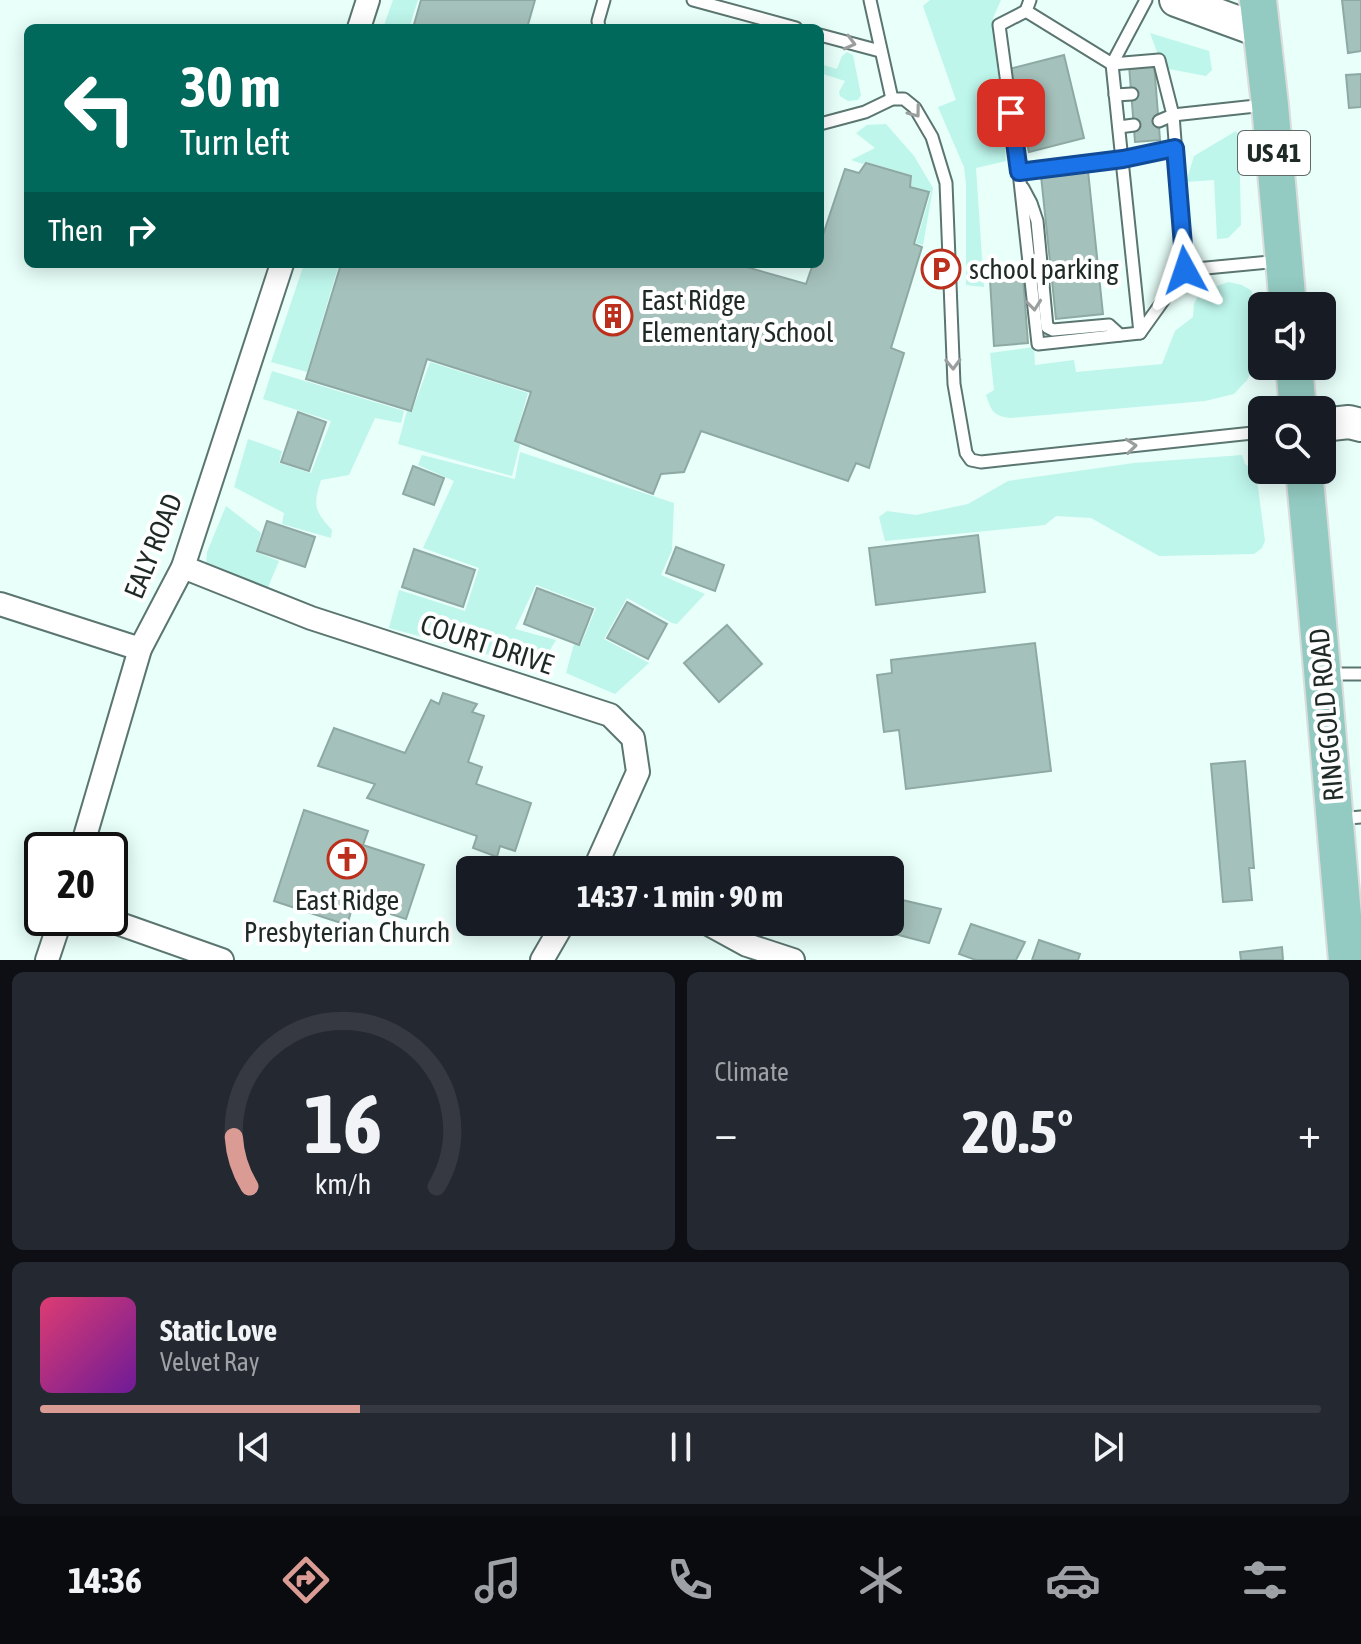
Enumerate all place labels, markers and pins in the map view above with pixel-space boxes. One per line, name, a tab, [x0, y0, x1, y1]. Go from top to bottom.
pin	[977, 79, 1045, 147]
parking icon: school parking	[920, 248, 962, 290]
place label: school parking	[969, 253, 1119, 285]
place label: East Ridge Elementary School	[641, 284, 834, 348]
building icon: East Ridge Elementary School	[592, 295, 634, 337]
church icon: East Ridge Presbyterian Church	[326, 838, 368, 880]
place label: East Ridge Presbyterian Church	[244, 884, 450, 948]

